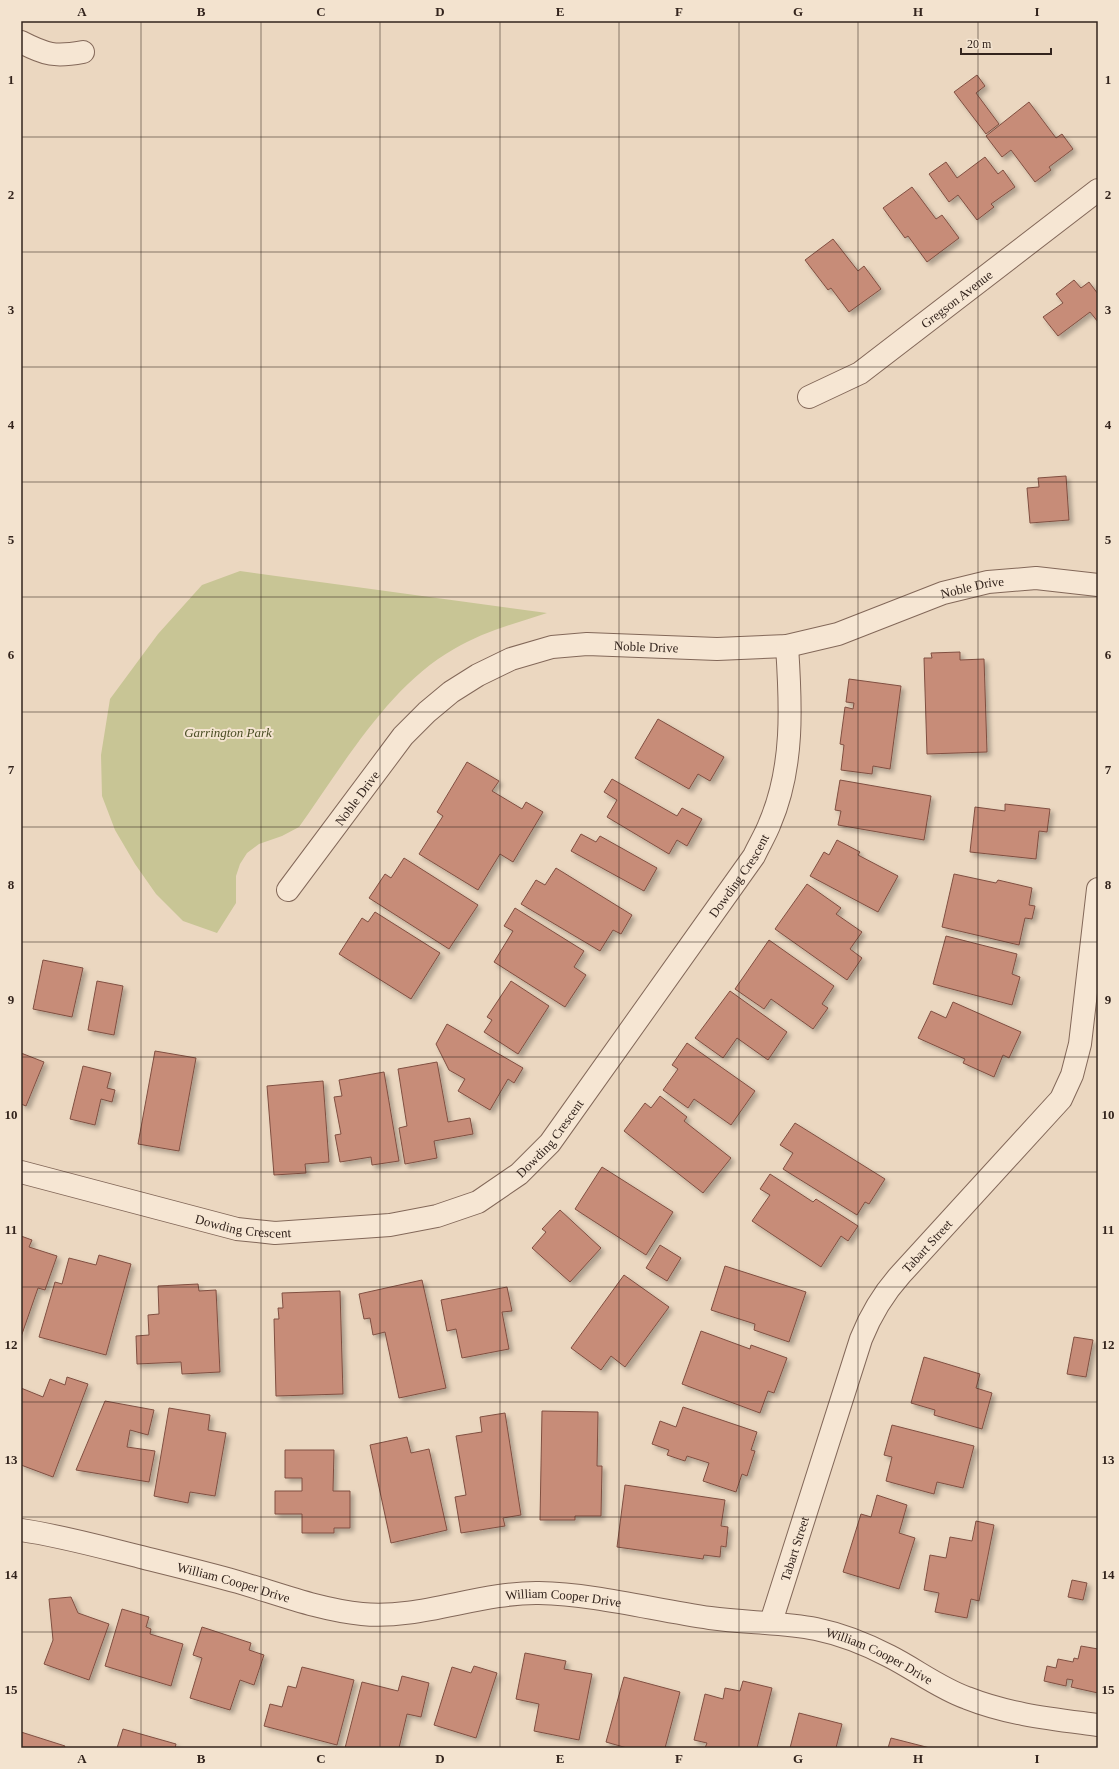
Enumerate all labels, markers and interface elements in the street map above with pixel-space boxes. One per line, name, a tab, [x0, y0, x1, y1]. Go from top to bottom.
text: A	[77, 4, 87, 19]
text: B	[197, 4, 206, 19]
text: C	[316, 4, 326, 19]
text: D	[435, 4, 445, 19]
text: E	[556, 4, 564, 19]
text: F	[675, 4, 683, 19]
text: G	[793, 4, 803, 19]
text: H	[913, 4, 923, 19]
text: I	[1034, 4, 1040, 19]
scale bar	[961, 30, 1051, 56]
text: 20 m	[967, 37, 992, 51]
text: 1	[8, 72, 14, 87]
text: 1	[1105, 72, 1111, 87]
text: 2	[8, 187, 14, 202]
text: 2	[1105, 187, 1111, 202]
street label: Gregson Avenue	[918, 267, 995, 331]
text: 3	[8, 302, 15, 317]
text: 3	[1105, 302, 1112, 317]
text: 4	[8, 417, 15, 432]
text: 4	[1105, 417, 1112, 432]
text: 5	[8, 532, 15, 547]
text: 5	[1105, 532, 1112, 547]
street label: Noble Drive	[939, 573, 1005, 601]
street label: Noble Drive	[614, 638, 679, 655]
text: 6	[8, 647, 15, 662]
text: 6	[1105, 647, 1112, 662]
park label: Garrington Park	[184, 725, 272, 740]
text: 7	[8, 762, 15, 777]
text: 7	[1105, 762, 1112, 777]
street label: Noble Drive	[331, 767, 382, 828]
street label: Dowding Crescent	[705, 831, 772, 920]
text: 8	[8, 877, 15, 892]
text: 8	[1105, 877, 1112, 892]
text: 9	[8, 992, 15, 1007]
text: 9	[1105, 992, 1112, 1007]
street label: Dowding Crescent	[513, 1096, 586, 1180]
text: 10	[5, 1107, 18, 1122]
text: 10	[1102, 1107, 1115, 1122]
street label: Dowding Crescent	[194, 1211, 292, 1240]
street label: Tabart Street	[899, 1216, 955, 1275]
text: 11	[5, 1222, 17, 1237]
text: 11	[1102, 1222, 1114, 1237]
text: 12	[5, 1337, 18, 1352]
text: 12	[1102, 1337, 1115, 1352]
text: 13	[5, 1452, 18, 1467]
text: 13	[1102, 1452, 1115, 1467]
street label: Tabart Street	[777, 1514, 812, 1583]
street label: William Cooper Drive	[176, 1559, 292, 1605]
text: 14	[5, 1567, 18, 1582]
text: 14	[1102, 1567, 1115, 1582]
street label: William Cooper Drive	[505, 1585, 623, 1610]
street label: William Cooper Drive	[824, 1624, 936, 1687]
text: 15	[5, 1682, 18, 1697]
text: 15	[1102, 1682, 1115, 1697]
text: A	[77, 1751, 87, 1766]
text: B	[197, 1751, 206, 1766]
text: C	[316, 1751, 326, 1766]
text: D	[435, 1751, 445, 1766]
text: E	[556, 1751, 564, 1766]
text: F	[675, 1751, 683, 1766]
text: G	[793, 1751, 803, 1766]
text: H	[913, 1751, 923, 1766]
text: I	[1034, 1751, 1040, 1766]

